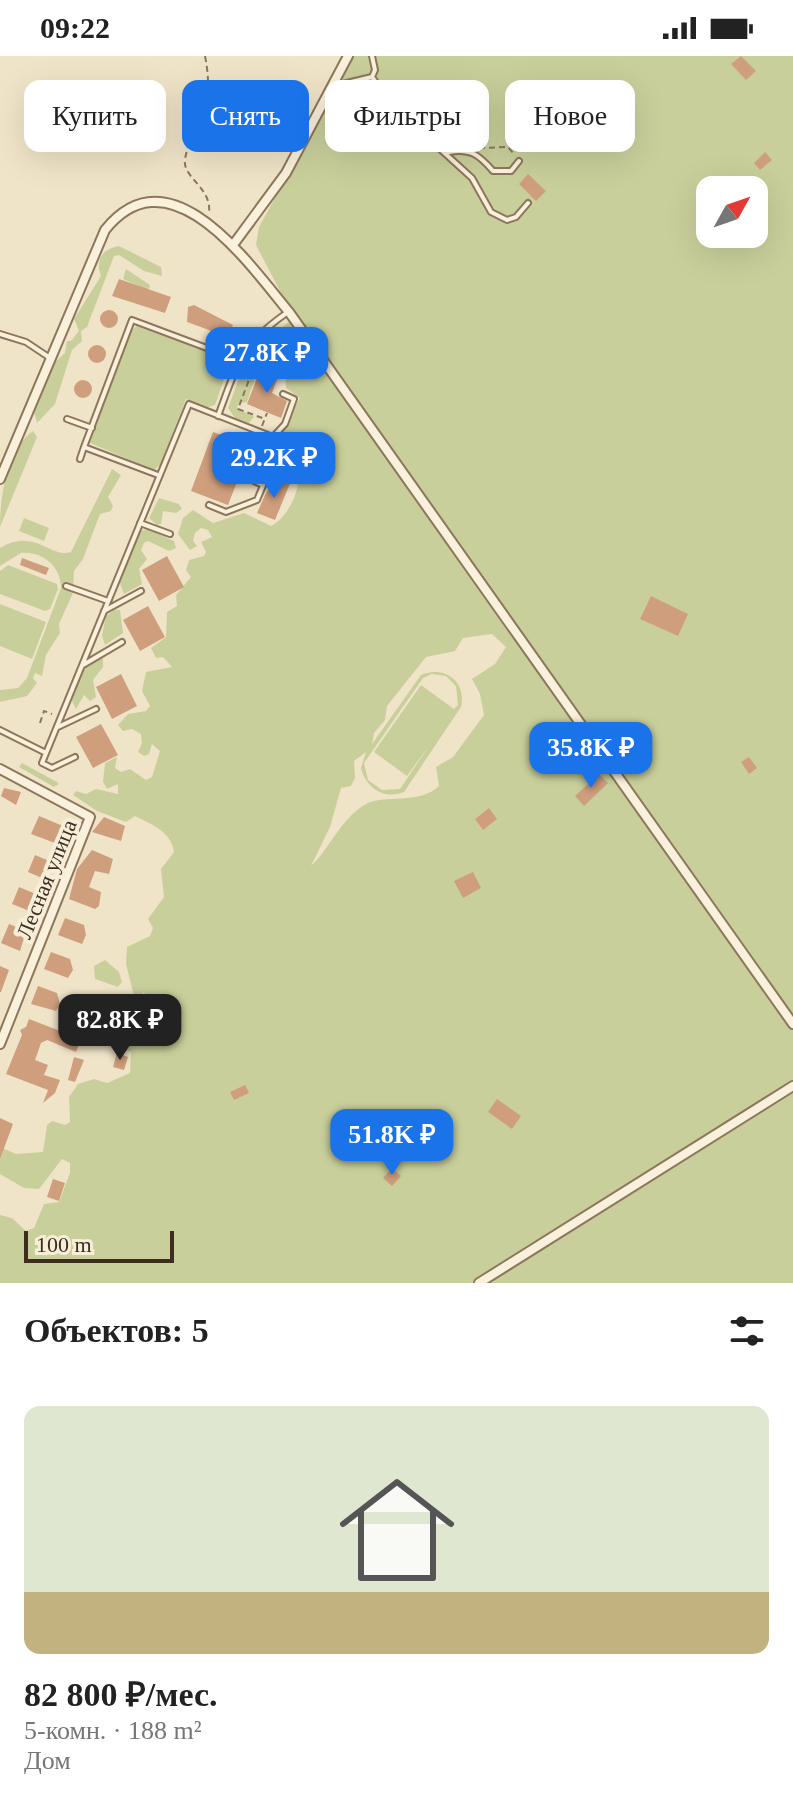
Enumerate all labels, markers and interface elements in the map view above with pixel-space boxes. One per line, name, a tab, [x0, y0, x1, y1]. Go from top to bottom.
text: 09:22	[40, 11, 110, 44]
chip: Купить	[24, 80, 166, 152]
chip: Снять	[182, 80, 309, 152]
chip: Фильтры	[325, 80, 489, 152]
chip: Новое	[505, 80, 635, 152]
north arrow	[696, 176, 768, 248]
map controls	[696, 176, 768, 248]
pin: 27.8K ₽	[193, 327, 341, 395]
text: 27.8K ₽	[223, 338, 311, 367]
pin: 29.2K ₽	[200, 432, 348, 500]
text: 29.2K ₽	[230, 443, 318, 472]
pin: 35.8K ₽	[517, 722, 665, 790]
text: 35.8K ₽	[547, 733, 635, 762]
street label: Лесная улица	[11, 816, 82, 942]
pin: 82.8K ₽	[46, 994, 194, 1062]
text: 82.8K ₽	[76, 1005, 164, 1034]
pin: 51.8K ₽	[318, 1109, 466, 1177]
text: 51.8K ₽	[348, 1120, 436, 1149]
scale bar	[24, 1227, 174, 1263]
text: 100 m	[36, 1232, 92, 1257]
icon: filters	[725, 1309, 769, 1353]
text: Объектов: 5	[24, 1312, 209, 1349]
icon: home	[325, 1458, 469, 1602]
text: 82 800 ₽/мес.	[24, 1676, 218, 1713]
text: 5-комн. · 188 m²	[24, 1716, 202, 1745]
text: Дом	[24, 1746, 71, 1775]

